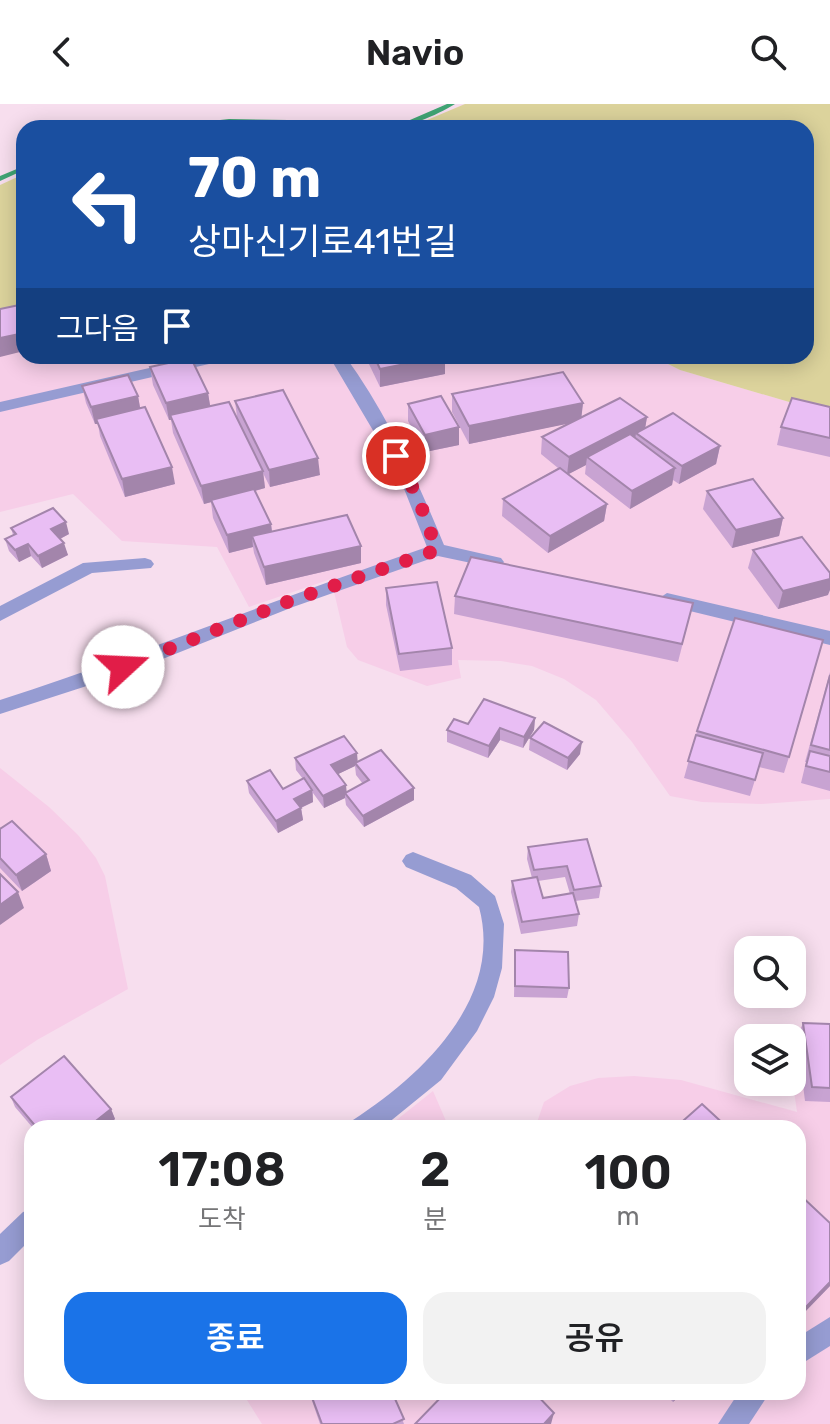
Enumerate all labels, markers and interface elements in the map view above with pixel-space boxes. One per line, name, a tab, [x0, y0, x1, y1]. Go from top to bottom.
icon: back	[40, 30, 84, 74]
icon: search	[746, 30, 790, 74]
text: Navio	[366, 31, 464, 74]
text: 70 m	[188, 145, 321, 211]
icon: left	[56, 152, 160, 256]
text: 상마신기로41번길	[188, 220, 457, 263]
icon: arrive	[155, 304, 199, 348]
text: 그다음	[56, 311, 139, 347]
pin	[362, 422, 430, 490]
icon: arrive	[374, 434, 418, 478]
position arrow	[81, 625, 165, 709]
map controls	[734, 936, 806, 1096]
button: search	[734, 936, 806, 1008]
button: layers	[734, 1024, 806, 1096]
text: 17:08	[158, 1141, 286, 1198]
text: 2	[420, 1141, 450, 1198]
text: 100	[585, 1144, 672, 1201]
text: m	[617, 1201, 640, 1232]
text: 도착	[198, 1204, 246, 1235]
text: 분	[423, 1204, 447, 1235]
button: 종료	[64, 1292, 407, 1384]
button: 공유	[423, 1292, 766, 1384]

